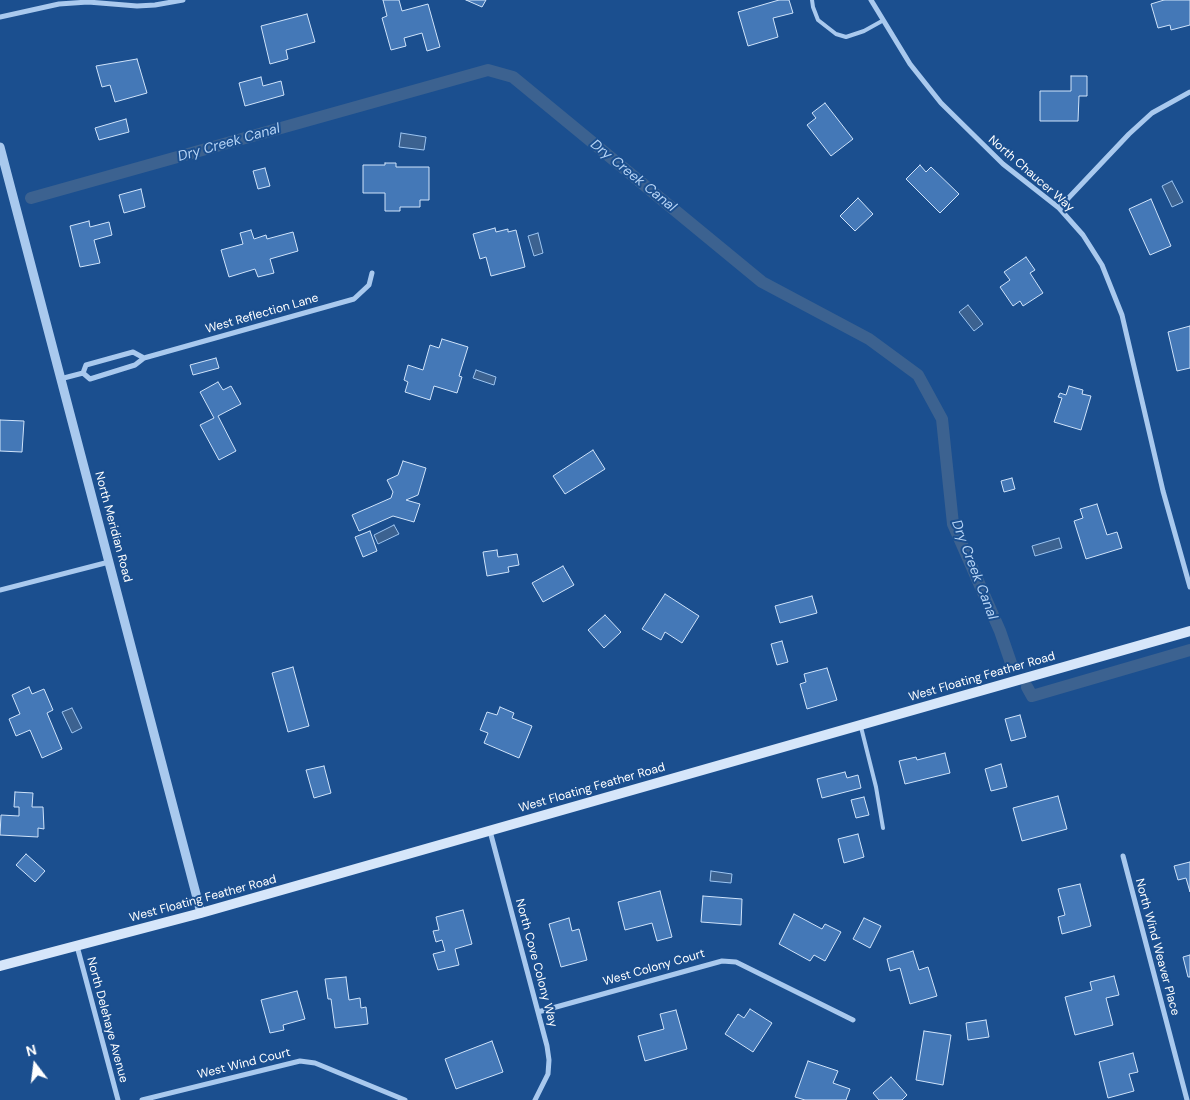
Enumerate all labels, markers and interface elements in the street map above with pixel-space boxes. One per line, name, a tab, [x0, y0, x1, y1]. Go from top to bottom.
water label: Dry Creek Canal	[176, 120, 282, 166]
street label: North Chaucer Way	[985, 133, 1077, 215]
water label: Dry Creek Canal	[587, 136, 679, 216]
street label: West Reflection Lane	[204, 291, 320, 337]
street label: North Meridian Road	[91, 470, 135, 584]
water label: Dry Creek Canal	[947, 518, 1001, 622]
street label: West Floating Feather Road	[907, 649, 1057, 705]
street label: West Floating Feather Road	[517, 760, 667, 816]
street label: West Floating Feather Road	[128, 872, 278, 926]
street label: North Wind Weaver Place	[1132, 877, 1182, 1017]
street label: North Cove Colony Way	[512, 897, 560, 1029]
street label: West Colony Court	[601, 947, 707, 989]
street label: North Delehaye Avenue	[83, 956, 131, 1084]
north arrow	[10, 1040, 60, 1090]
text: N	[24, 1040, 38, 1061]
street label: West Wind Court	[196, 1045, 292, 1083]

